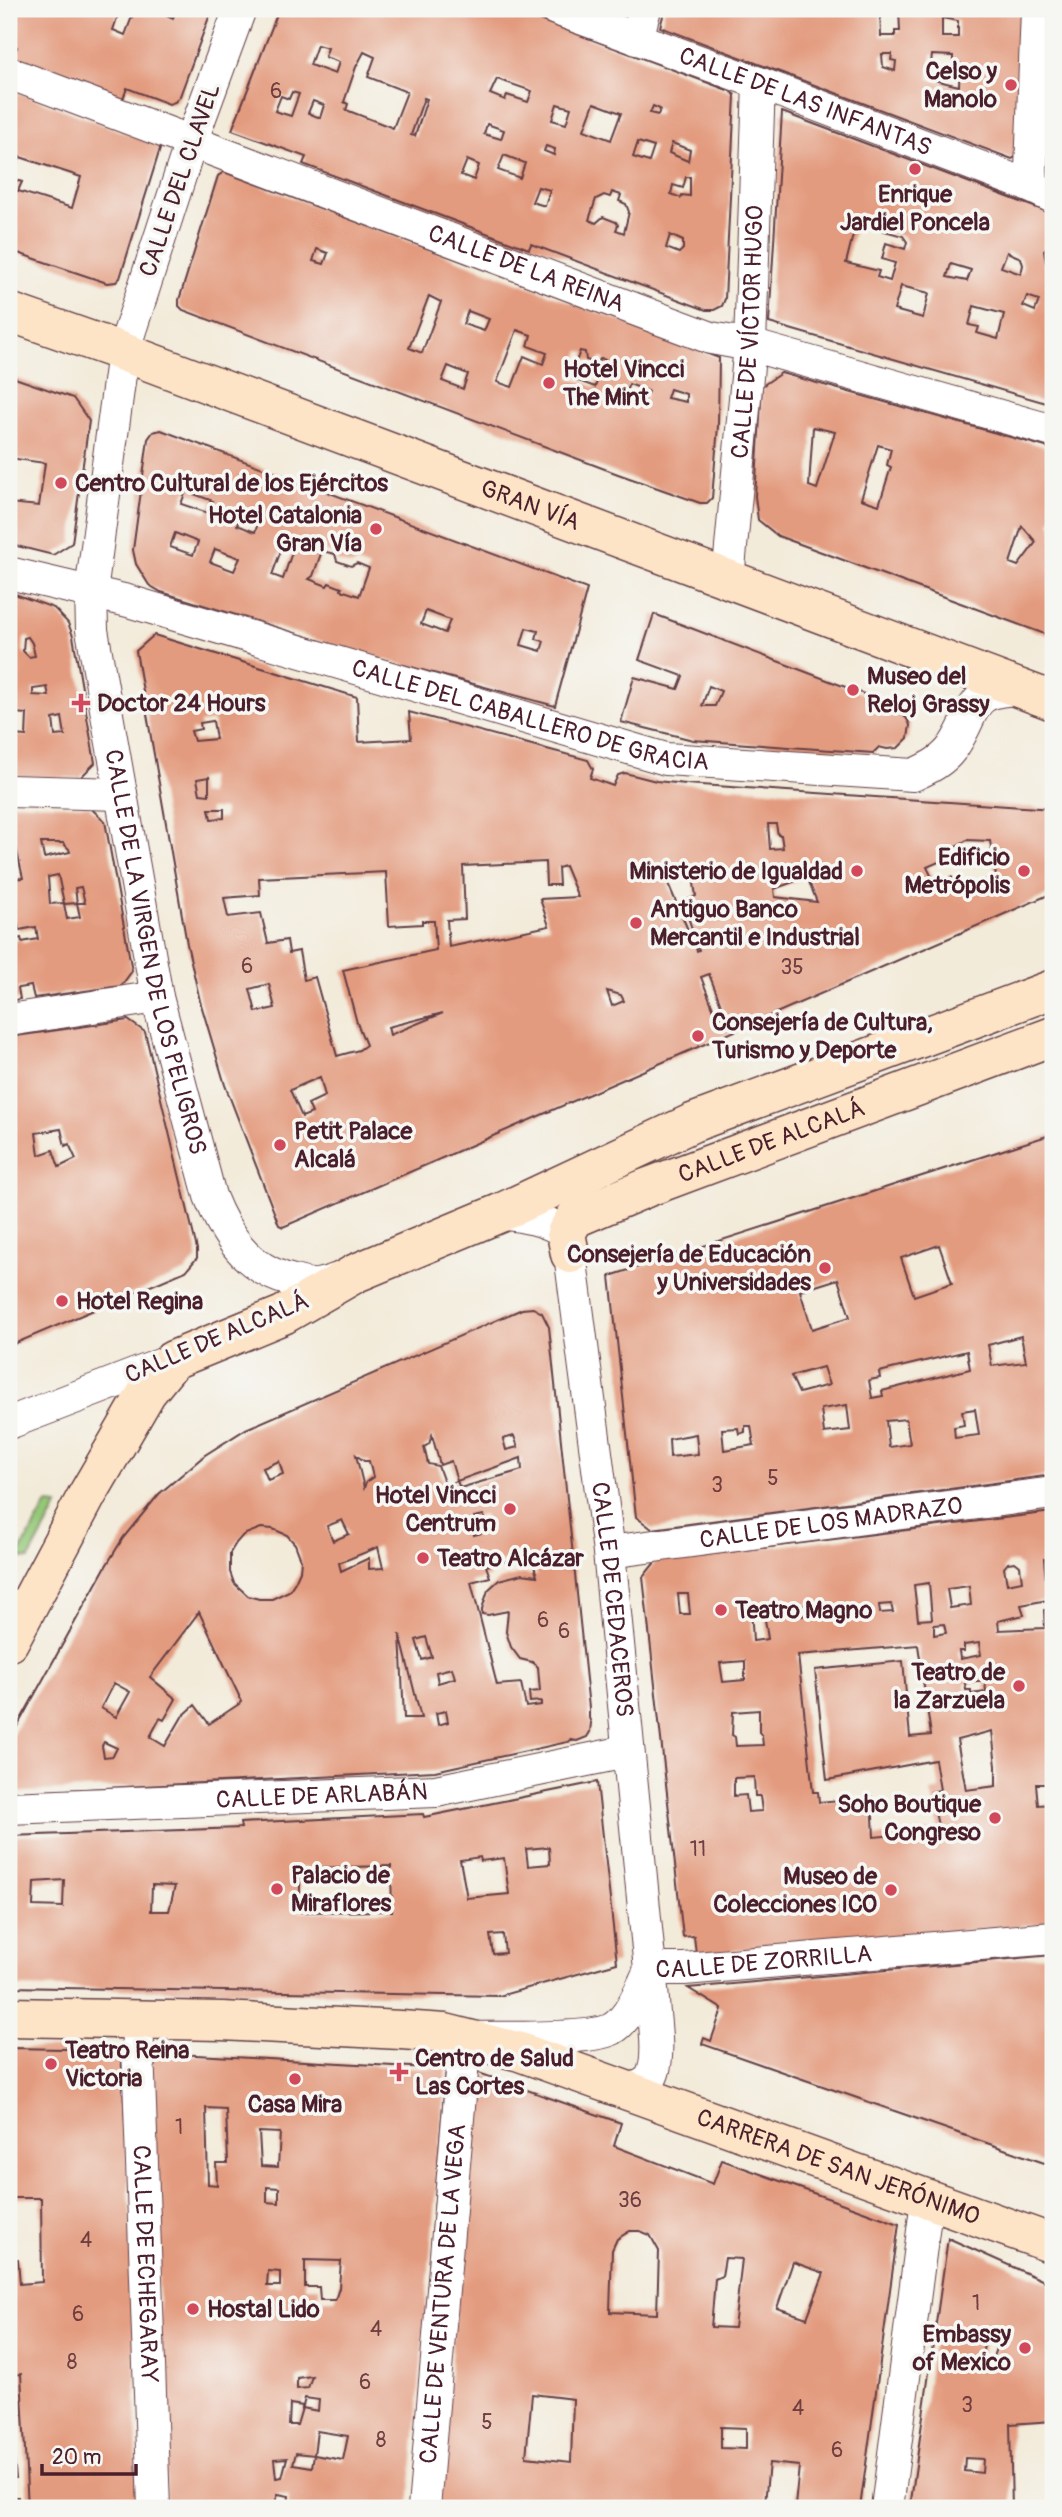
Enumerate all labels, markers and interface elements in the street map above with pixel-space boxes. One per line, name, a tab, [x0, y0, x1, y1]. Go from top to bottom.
street label: CALLE DE LAS INFANTAS	[675, 41, 936, 162]
place label: Celso y Manolo	[924, 57, 998, 114]
marker: Celso y Manolo	[1003, 77, 1019, 93]
house number: 6	[270, 78, 282, 105]
street label: CALLE DEL CLAVEL	[133, 79, 227, 281]
marker: Enrique Jardiel Poncela	[907, 161, 923, 177]
place label: Enrique Jardiel Poncela	[840, 180, 990, 237]
street label: CALLE DE VÍCTOR HUGO	[725, 205, 769, 460]
street label: CALLE DE LA REINA	[424, 218, 628, 318]
place label: Hotel Vincci The Mint	[562, 355, 684, 412]
marker: Hotel Vincci The Mint	[541, 375, 557, 391]
place label: Centro Cultural de los Ejércitos	[75, 469, 388, 498]
street label: GRAN VÍA	[477, 473, 584, 537]
marker: Centro Cultural de los Ejércitos	[53, 475, 69, 491]
place label: Hotel Catalonia Gran Vía	[208, 501, 362, 558]
marker: Hotel Catalonia Gran Vía	[368, 521, 384, 537]
street label: CALLE DEL CABALLERO DE GRACIA	[348, 653, 710, 776]
place label: Museo del Reloj Grassy	[867, 662, 990, 719]
marker: Museo del Reloj Grassy	[845, 682, 861, 698]
place label: Doctor 24 Hours	[97, 689, 266, 718]
marker: Doctor 24 Hours	[71, 693, 91, 713]
street label: CALLE DE LA VIRGEN DE LOS PELIGROS	[99, 747, 213, 1158]
place label: Edificio Metrópolis	[905, 843, 1010, 900]
place label: Ministerio de Igualdad	[629, 857, 843, 886]
marker: Ministerio de Igualdad	[849, 863, 865, 879]
marker: Edificio Metrópolis	[1016, 863, 1032, 879]
place label: Antiguo Banco Mercantil e Industrial	[650, 895, 860, 952]
marker: Antiguo Banco Mercantil e Industrial	[628, 915, 644, 931]
house number: 6	[241, 953, 253, 980]
house number: 35	[780, 954, 804, 981]
place label: Consejería de Cultura, Turismo y Deporte	[711, 1008, 933, 1065]
marker: Consejería de Cultura, Turismo y Deporte	[690, 1028, 706, 1044]
street label: CALLE DE ALCALÁ	[674, 1093, 869, 1189]
place label: Petit Palace Alcalá	[294, 1117, 413, 1174]
marker: Petit Palace Alcalá	[272, 1137, 288, 1153]
place label: Consejería de Educación y Universidades	[567, 1240, 811, 1297]
marker: Consejería de Educación y Universidades	[817, 1260, 833, 1276]
street label: CALLE DE ALCALÁ	[121, 1286, 313, 1390]
place label: Hotel Regina	[76, 1287, 203, 1316]
marker: Hotel Regina	[54, 1293, 70, 1309]
house number: 5	[767, 1465, 779, 1492]
house number: 3	[711, 1472, 723, 1499]
street label: CALLE DE CEDACEROS	[585, 1480, 640, 1718]
place label: Hotel Vincci Centrum	[375, 1481, 496, 1538]
street label: CALLE DE LOS MADRAZO	[698, 1491, 964, 1554]
marker: Hotel Vincci Centrum	[502, 1501, 518, 1517]
place label: Teatro Alcázar	[436, 1544, 584, 1573]
marker: Teatro Alcázar	[415, 1550, 431, 1566]
place label: Teatro Magno	[734, 1596, 873, 1625]
marker: Teatro Magno	[713, 1602, 729, 1618]
house number: 6	[537, 1607, 549, 1634]
house number: 6	[558, 1618, 570, 1645]
place label: Teatro de la Zarzuela	[894, 1658, 1006, 1715]
marker: Teatro de la Zarzuela	[1011, 1678, 1027, 1694]
street label: CALLE DE ARLABÁN	[215, 1777, 428, 1814]
place label: Soho Boutique Congreso	[837, 1790, 982, 1847]
marker: Soho Boutique Congreso	[987, 1810, 1003, 1826]
house number: 11	[690, 1836, 706, 1863]
place label: Palacio de Miraflores	[291, 1861, 392, 1918]
place label: Museo de Colecciones ICO	[713, 1862, 878, 1919]
marker: Palacio de Miraflores	[269, 1881, 285, 1897]
marker: Museo de Colecciones ICO	[883, 1882, 899, 1898]
street label: CALLE DE ZORRILLA	[656, 1939, 873, 1984]
place label: Teatro Reina Victoria	[64, 2036, 190, 2093]
place label: Centro de Salud Las Cortes	[415, 2044, 574, 2101]
marker: Teatro Reina Victoria	[43, 2056, 59, 2072]
marker: Centro de Salud Las Cortes	[389, 2062, 409, 2082]
marker: Casa Mira	[287, 2071, 303, 2087]
place label: Casa Mira	[248, 2090, 342, 2119]
street label: CARRERA DE SAN JERÓNIMO	[693, 2102, 984, 2231]
house number: 1	[175, 2114, 183, 2141]
street label: CALLE DE VENTURA DE LA VEGA	[413, 2123, 472, 2465]
street label: CALLE DE ECHEGARAY	[127, 2144, 164, 2383]
house number: 36	[618, 2187, 642, 2214]
house number: 4	[80, 2227, 92, 2254]
house number: 1	[972, 2290, 980, 2317]
place label: Hostal Lido	[207, 2295, 320, 2324]
house number: 6	[72, 2301, 84, 2328]
marker: Hostal Lido	[185, 2301, 201, 2317]
house number: 4	[370, 2316, 382, 2343]
place label: Embassy of Mexico	[912, 2320, 1012, 2377]
marker: Embassy of Mexico	[1017, 2340, 1033, 2356]
house number: 8	[67, 2349, 77, 2376]
house number: 6	[359, 2369, 371, 2396]
house number: 3	[961, 2392, 973, 2419]
house number: 4	[792, 2395, 804, 2422]
house number: 5	[481, 2409, 493, 2436]
house number: 8	[376, 2427, 386, 2454]
scale bar	[42, 2433, 136, 2477]
house number: 6	[831, 2437, 843, 2464]
text: 20 m	[52, 2444, 101, 2471]

